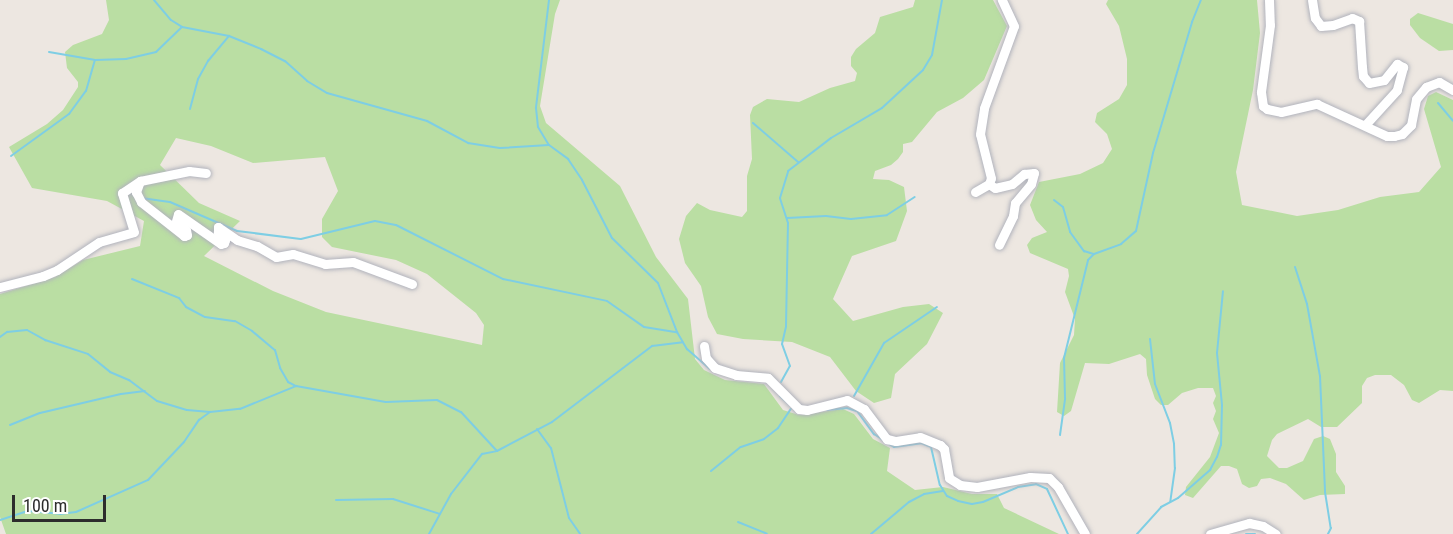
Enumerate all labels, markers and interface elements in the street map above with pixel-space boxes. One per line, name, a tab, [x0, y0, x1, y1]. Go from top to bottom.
scale bar	[15, 483, 110, 521]
text: 100 m	[23, 495, 67, 516]

